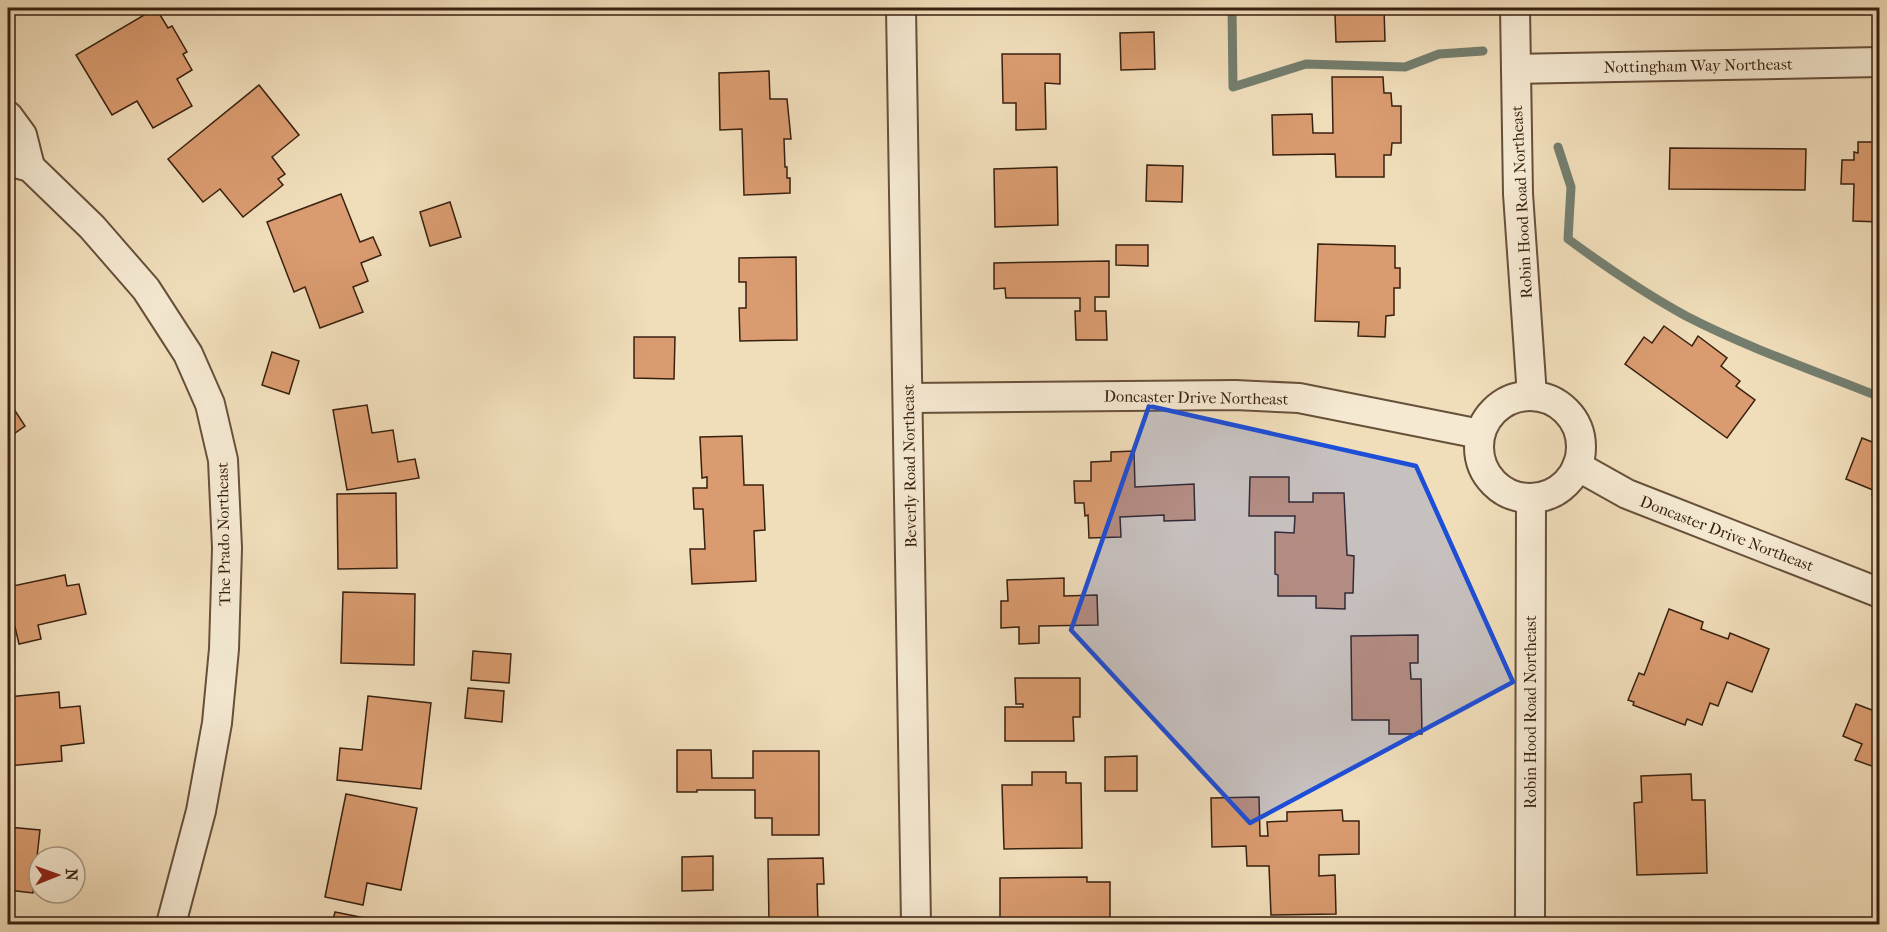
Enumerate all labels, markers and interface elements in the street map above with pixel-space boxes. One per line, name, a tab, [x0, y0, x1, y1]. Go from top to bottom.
street label: Nottingham Way Northeast	[1603, 54, 1793, 77]
street label: Robin Hood Road Northeast	[1507, 105, 1536, 299]
street label: Beverly Road Northeast	[899, 384, 920, 548]
street label: Doncaster Drive Northeast	[1104, 386, 1289, 409]
street label: The Prado Northeast	[213, 462, 234, 606]
street label: Doncaster Drive Northeast	[1637, 492, 1817, 575]
street label: Robin Hood Road Northeast	[1521, 615, 1540, 809]
north arrow	[27, 845, 87, 905]
text: N	[62, 869, 81, 882]

